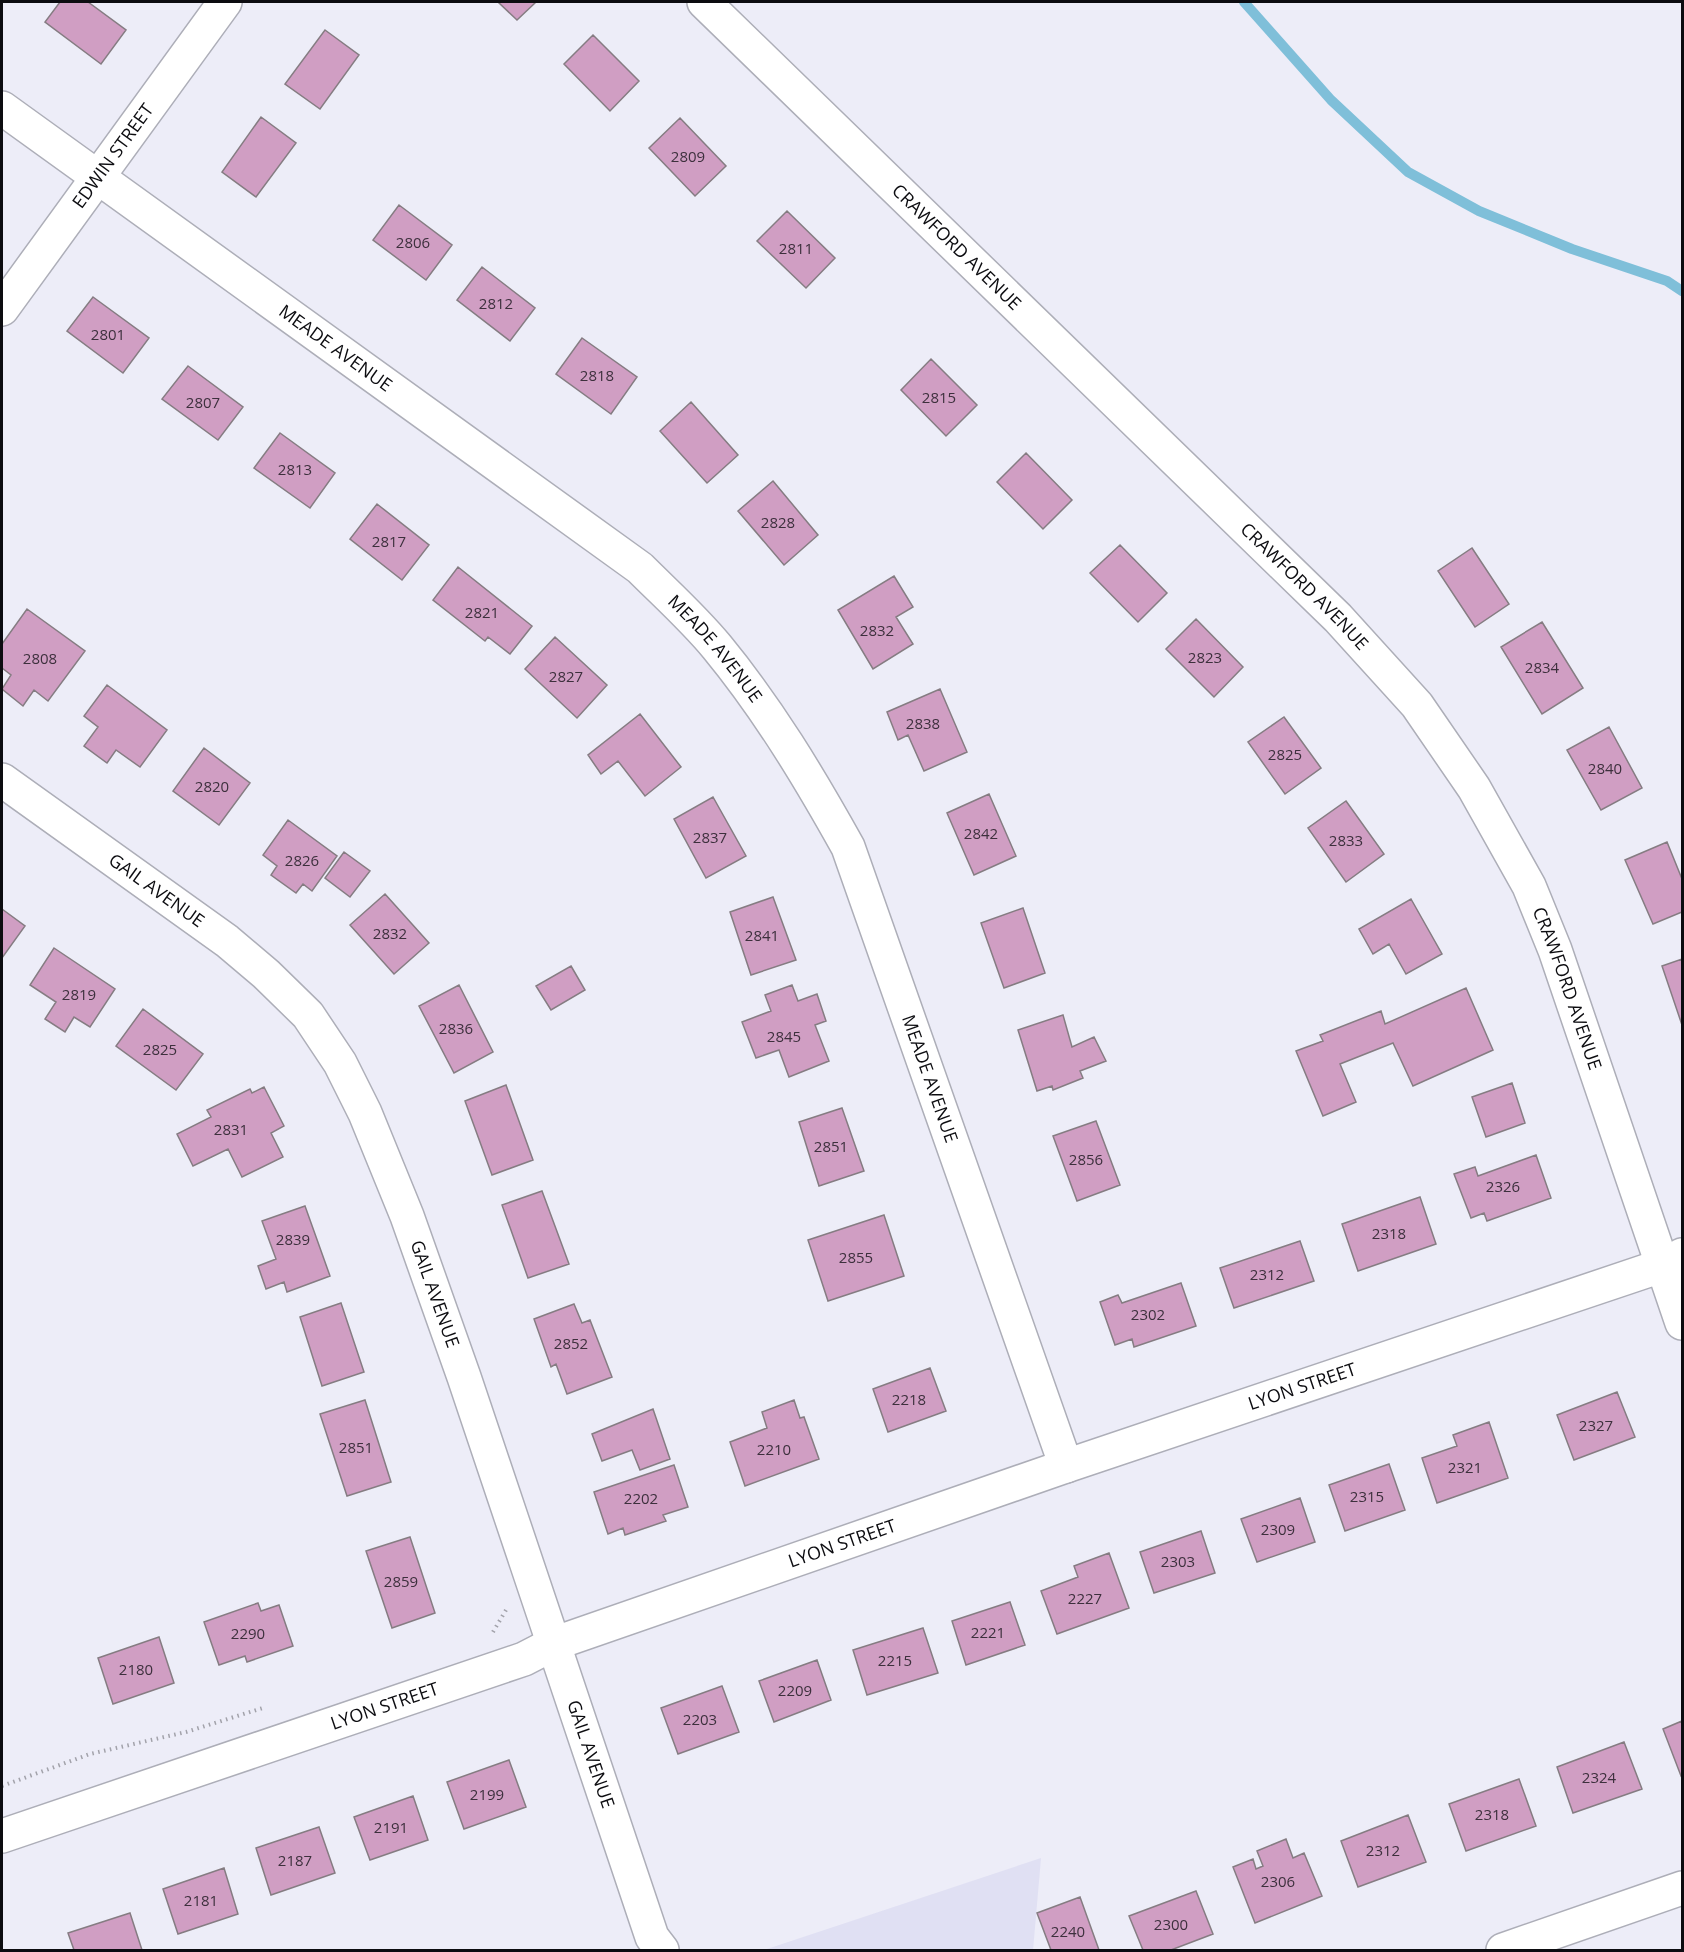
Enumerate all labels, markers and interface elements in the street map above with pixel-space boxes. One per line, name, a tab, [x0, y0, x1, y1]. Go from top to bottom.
street label: EDWIN STREET	[66, 98, 158, 213]
house number: 2809	[671, 146, 705, 166]
street label: CRAWFORD AVENUE	[887, 178, 1027, 315]
house number: 2806	[396, 232, 430, 252]
house number: 2811	[779, 238, 813, 258]
house number: 2812	[479, 293, 513, 313]
street label: MEADE AVENUE	[275, 299, 397, 397]
house number: 2801	[91, 324, 125, 344]
house number: 2818	[580, 365, 614, 385]
house number: 2815	[922, 387, 956, 407]
house number: 2807	[186, 392, 220, 412]
house number: 2813	[278, 459, 312, 479]
house number: 2828	[761, 512, 795, 532]
street label: CRAWFORD AVENUE	[1236, 517, 1374, 655]
house number: 2817	[372, 531, 406, 551]
street label: MEADE AVENUE	[663, 589, 768, 707]
house number: 2821	[465, 602, 499, 622]
house number: 2832	[860, 620, 894, 640]
house number: 2823	[1188, 647, 1222, 667]
house number: 2808	[23, 648, 57, 668]
house number: 2834	[1525, 657, 1560, 677]
house number: 2827	[549, 666, 583, 686]
house number: 2838	[906, 713, 940, 733]
house number: 2825	[1268, 744, 1302, 764]
house number: 2840	[1588, 758, 1622, 778]
house number: 2820	[195, 776, 229, 796]
house number: 2842	[964, 823, 998, 843]
house number: 2837	[693, 827, 727, 847]
house number: 2833	[1329, 830, 1363, 850]
street label: GAIL AVENUE	[104, 847, 210, 932]
house number: 2826	[285, 850, 319, 870]
street label: CRAWFORD AVENUE	[1528, 903, 1608, 1073]
house number: 2832	[373, 923, 407, 943]
house number: 2841	[745, 925, 779, 945]
house number: 2819	[62, 984, 96, 1004]
street label: MEADE AVENUE	[897, 1011, 964, 1146]
house number: 2836	[439, 1018, 473, 1038]
house number: 2845	[767, 1026, 801, 1046]
house number: 2825	[143, 1039, 177, 1059]
house number: 2831	[214, 1119, 248, 1139]
house number: 2851	[814, 1136, 848, 1156]
house number: 2856	[1069, 1149, 1103, 1169]
house number: 2326	[1486, 1176, 1520, 1196]
house number: 2318	[1372, 1223, 1406, 1243]
house number: 2839	[276, 1229, 310, 1249]
street label: GAIL AVENUE	[405, 1237, 466, 1351]
house number: 2855	[839, 1247, 873, 1267]
house number: 2312	[1250, 1264, 1284, 1284]
house number: 2302	[1131, 1304, 1165, 1324]
house number: 2852	[554, 1333, 588, 1353]
street label: LYON STREET	[1245, 1356, 1359, 1415]
house number: 2218	[892, 1389, 926, 1409]
house number: 2327	[1579, 1415, 1613, 1435]
house number: 2851	[339, 1437, 373, 1457]
house number: 2210	[757, 1439, 791, 1459]
house number: 2321	[1448, 1457, 1482, 1477]
house number: 2315	[1350, 1486, 1384, 1506]
house number: 2202	[624, 1488, 658, 1508]
street label: LYON STREET	[785, 1513, 899, 1572]
house number: 2309	[1261, 1519, 1295, 1539]
house number: 2303	[1161, 1551, 1195, 1571]
house number: 2859	[384, 1571, 418, 1591]
house number: 2227	[1068, 1588, 1102, 1608]
house number: 2221	[971, 1622, 1005, 1642]
house number: 2290	[231, 1623, 265, 1643]
house number: 2215	[878, 1650, 912, 1670]
house number: 2180	[119, 1659, 153, 1679]
street label: LYON STREET	[327, 1676, 442, 1735]
house number: 2209	[778, 1680, 812, 1700]
street label: GAIL AVENUE	[562, 1697, 621, 1811]
house number: 2203	[683, 1709, 717, 1729]
house number: 2324	[1582, 1767, 1617, 1787]
house number: 2199	[470, 1784, 504, 1804]
house number: 2318	[1475, 1804, 1509, 1824]
house number: 2191	[374, 1817, 408, 1837]
house number: 2312	[1366, 1840, 1400, 1860]
house number: 2187	[278, 1850, 312, 1870]
house number: 2306	[1261, 1871, 1295, 1891]
house number: 2181	[184, 1890, 218, 1910]
house number: 2300	[1154, 1914, 1188, 1934]
house number: 2240	[1051, 1921, 1085, 1941]

